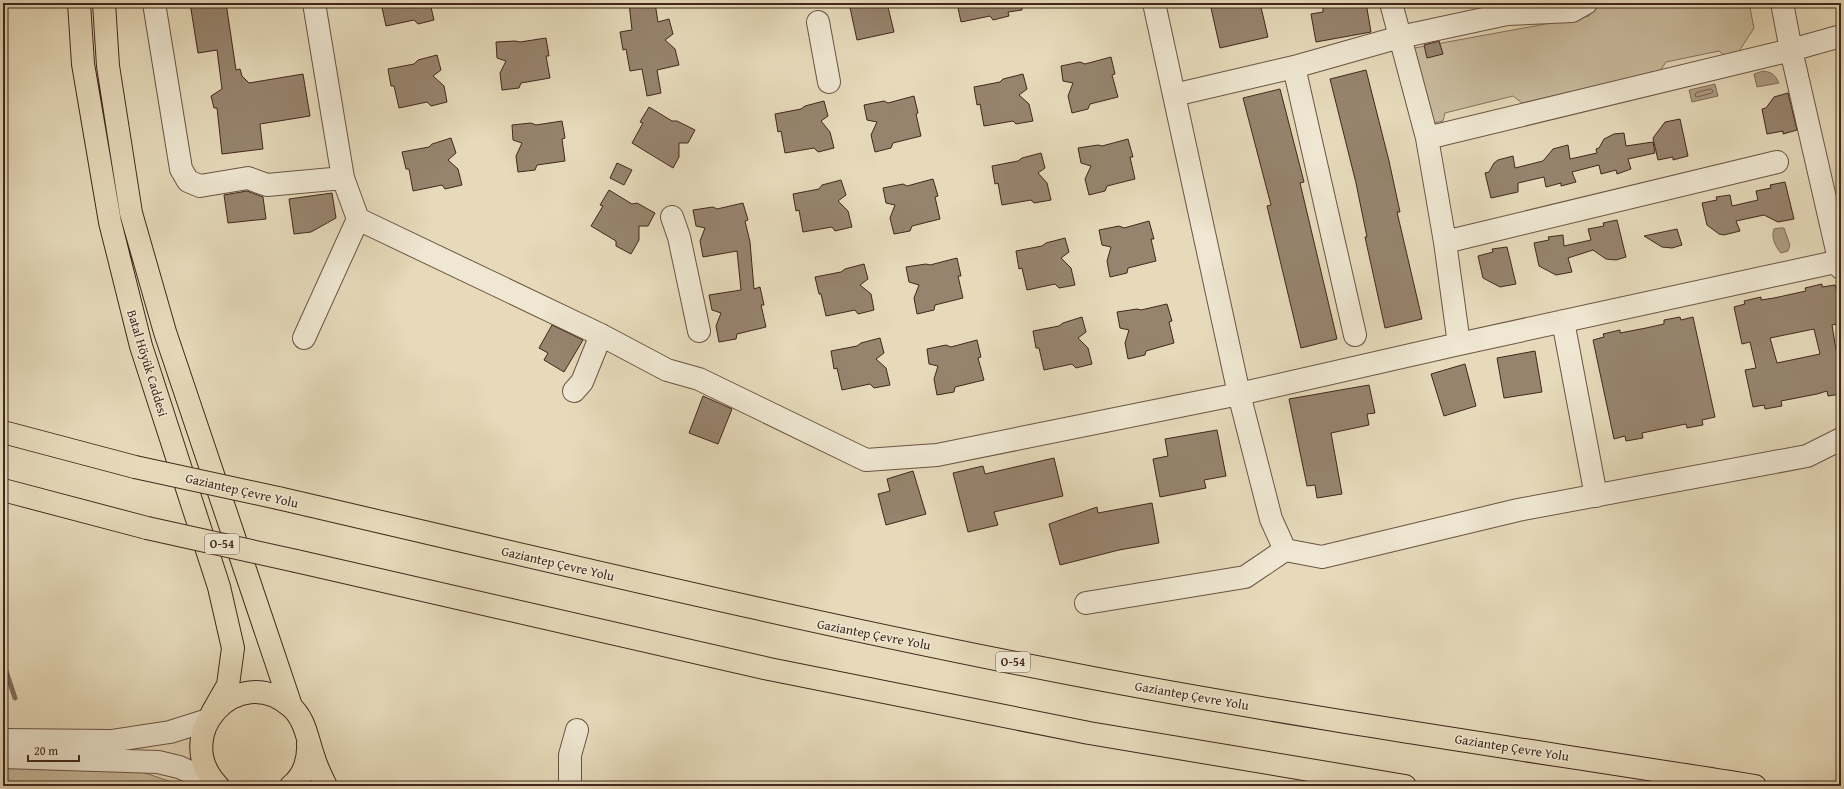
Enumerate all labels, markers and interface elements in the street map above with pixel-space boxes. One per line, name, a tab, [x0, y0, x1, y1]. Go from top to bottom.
street label: Batal Höyük Caddesi	[122, 307, 173, 419]
street label: Gaziantep Çevre Yolu	[184, 468, 300, 513]
road number: O-54	[205, 534, 239, 554]
street label: Gaziantep Çevre Yolu	[500, 541, 616, 586]
street label: Gaziantep Çevre Yolu	[816, 614, 932, 655]
road number: O-54	[996, 652, 1030, 672]
street label: Gaziantep Çevre Yolu	[1133, 676, 1250, 715]
street label: Gaziantep Çevre Yolu	[1454, 729, 1570, 766]
scale bar	[28, 737, 79, 763]
text: 20 m	[34, 742, 58, 759]

